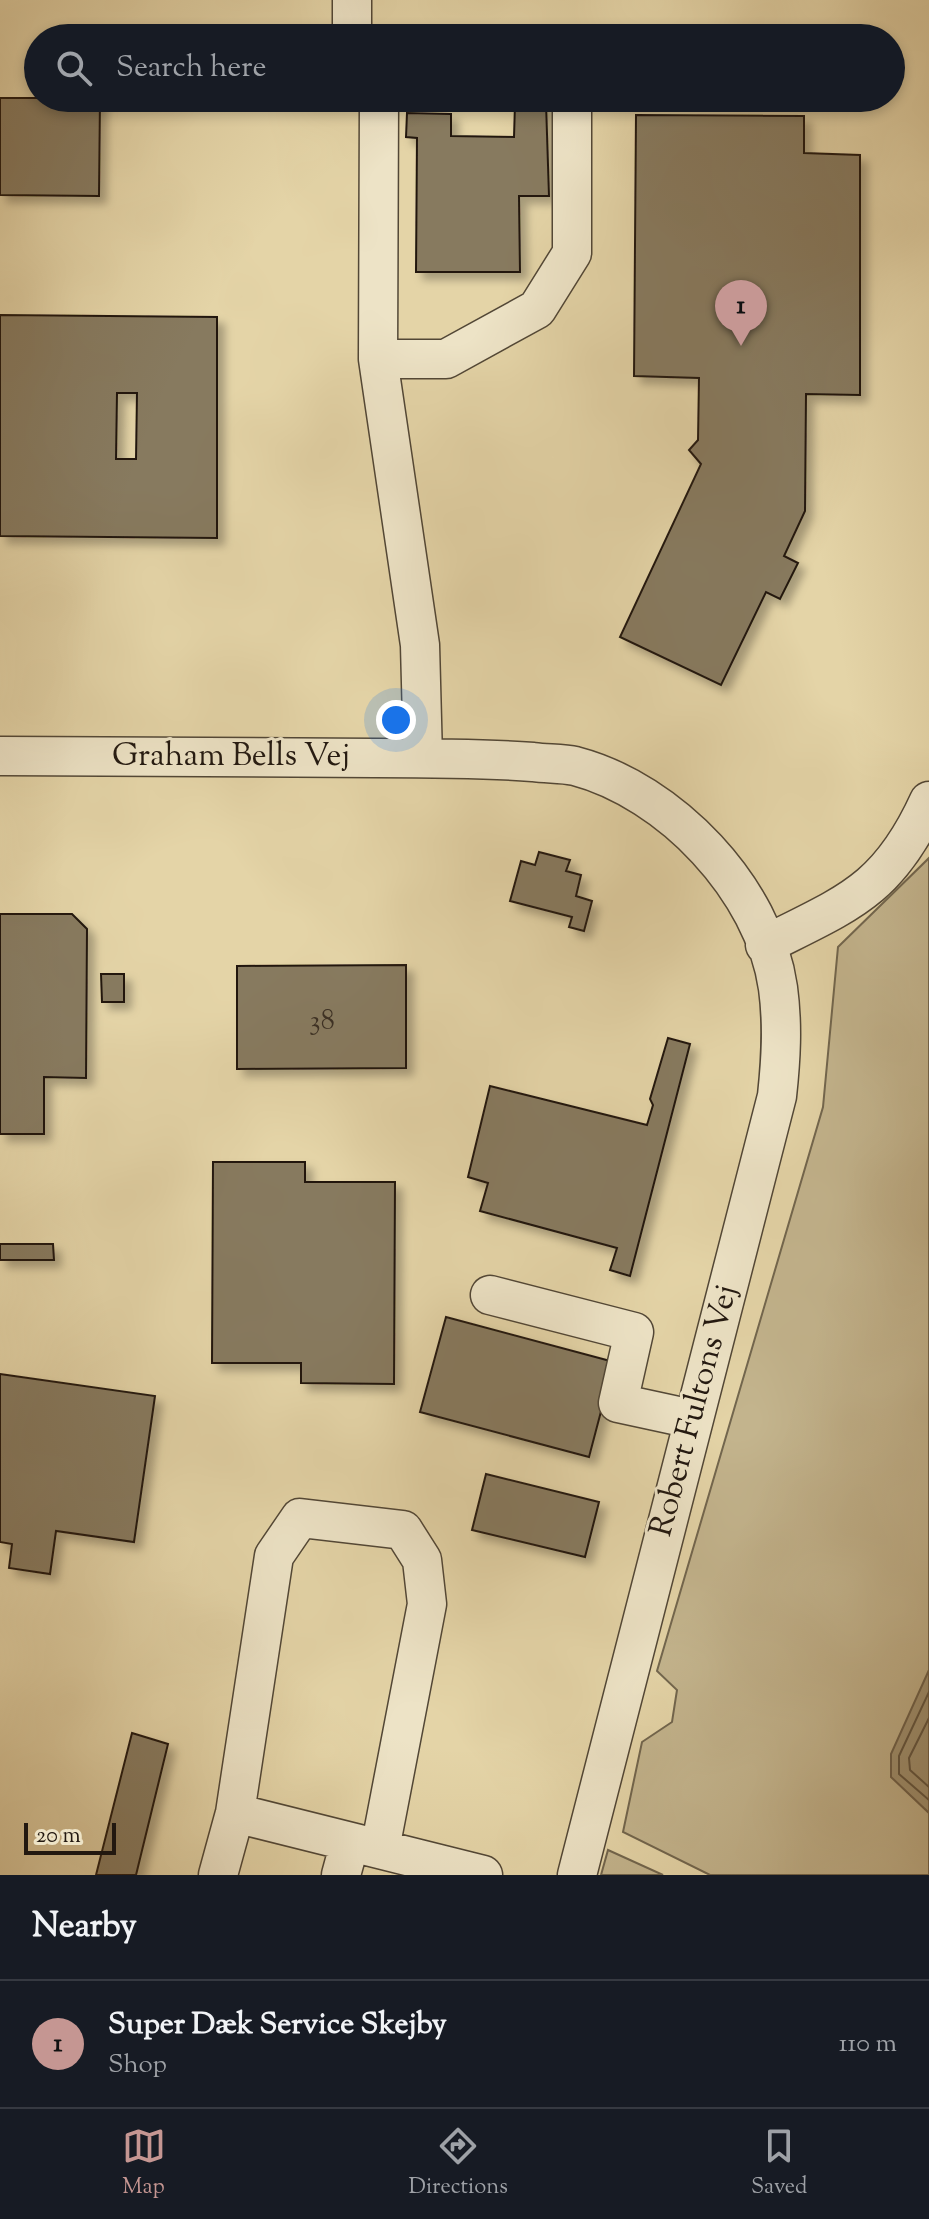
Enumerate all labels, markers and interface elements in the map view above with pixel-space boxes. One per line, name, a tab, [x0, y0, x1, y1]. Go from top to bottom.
search box	[24, 24, 905, 112]
icon: search	[52, 46, 96, 90]
text: Search here	[116, 47, 266, 90]
pin: 1	[715, 280, 767, 346]
your location	[376, 700, 416, 740]
street label: Graham Bells Vej	[112, 734, 350, 780]
house number: 38	[309, 1002, 335, 1042]
street label: Robert Fultons Vej	[639, 1280, 751, 1542]
scale bar	[24, 1819, 116, 1855]
text: 20 m	[36, 1821, 81, 1853]
text: Nearby	[32, 1903, 137, 1952]
text: Super Dæk Service Skejby	[108, 2004, 447, 2047]
text: 1	[54, 2026, 62, 2063]
text: 110 m	[839, 2026, 897, 2063]
text: Shop	[108, 2047, 167, 2084]
tab: Map	[122, 2124, 166, 2204]
tab: Directions	[409, 2124, 508, 2204]
tab: Saved	[751, 2124, 807, 2204]

